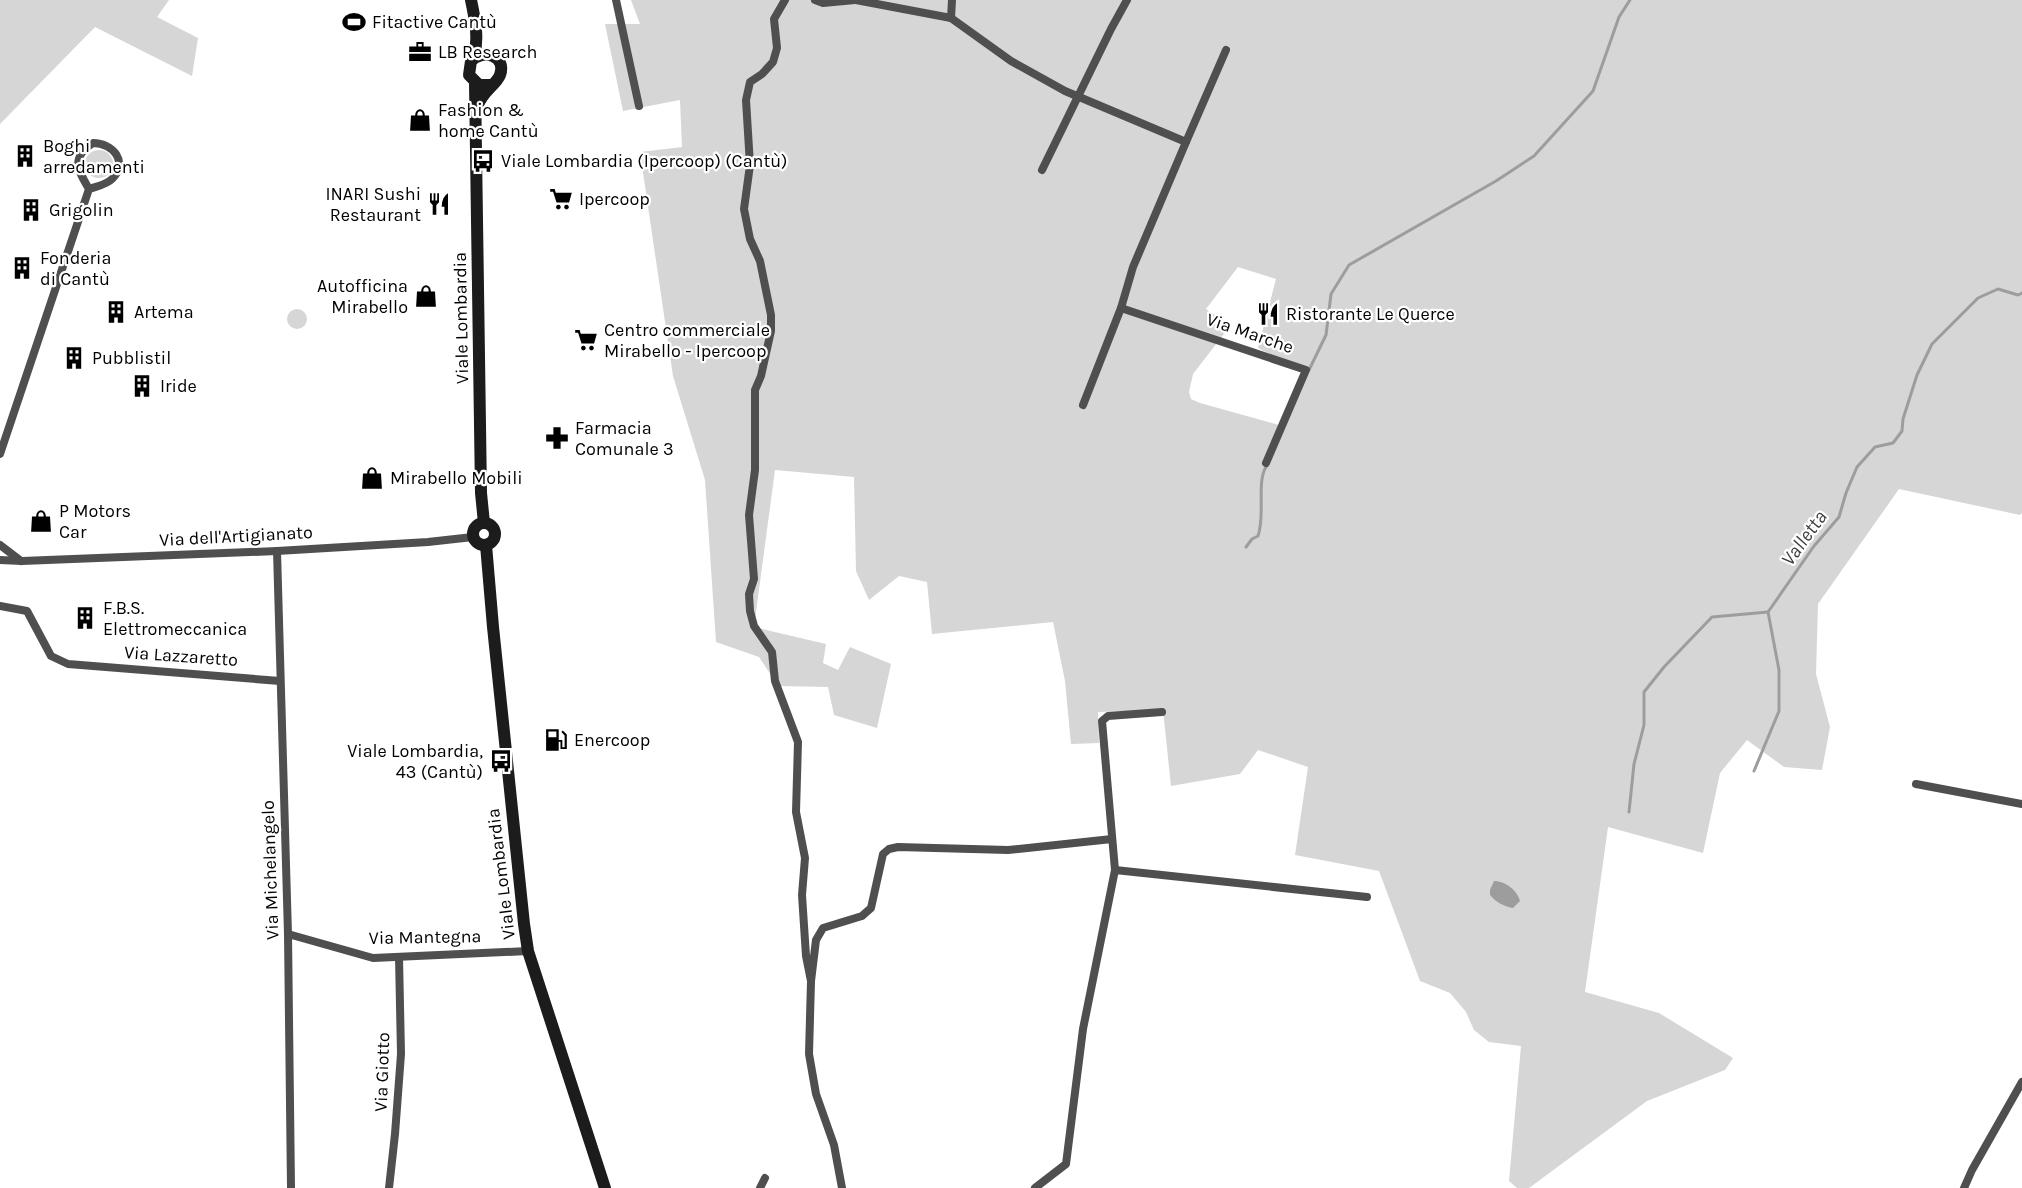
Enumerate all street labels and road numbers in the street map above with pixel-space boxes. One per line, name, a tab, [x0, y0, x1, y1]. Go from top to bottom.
street label: Viale Lombardia	[449, 252, 473, 384]
street label: Via Marche	[1204, 308, 1296, 358]
street label: Via dell'Artigianato	[159, 521, 313, 551]
street label: Via Lazzaretto	[123, 641, 239, 671]
street label: Via Michelangelo	[257, 800, 283, 940]
street label: Viale Lombardia	[482, 807, 520, 941]
street label: Via Mantegna	[368, 925, 482, 949]
street label: Via Giotto	[370, 1032, 394, 1112]

